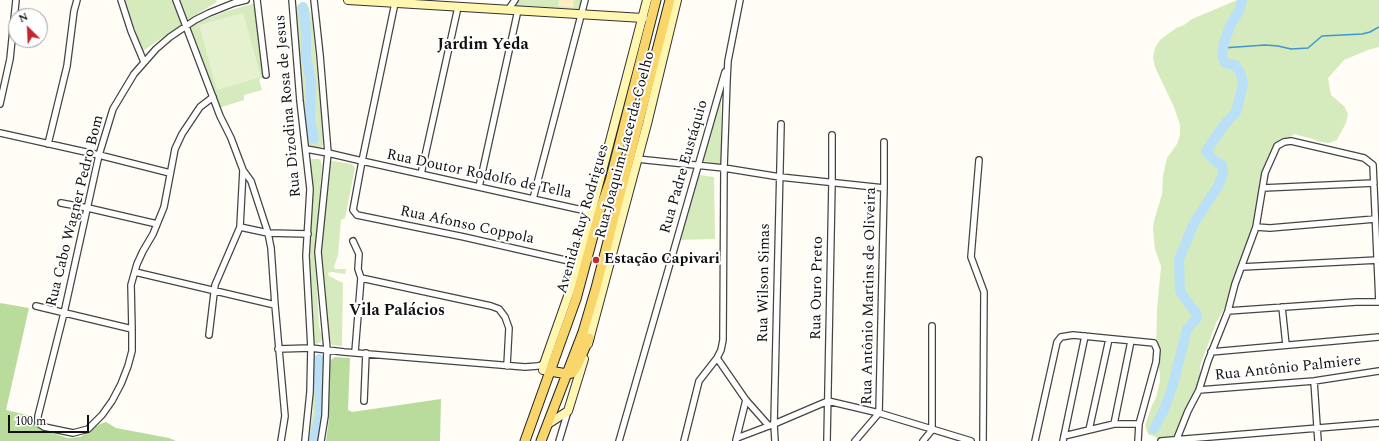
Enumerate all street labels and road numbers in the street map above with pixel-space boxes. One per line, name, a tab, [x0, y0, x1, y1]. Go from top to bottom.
street label: Rua Dizodina Rosa de Jesus	[272, 14, 306, 198]
street label: Rua Joaquim Lacerda Coelho	[592, 50, 660, 240]
street label: Rua Padre Eustáquio	[657, 98, 713, 236]
street label: Rua Cabo Wagner Pedro Bom	[43, 113, 109, 309]
street label: Avenida Ruy Rodrigues	[554, 142, 614, 296]
street label: Rua Doutor Rodolfo de Tella	[385, 147, 573, 203]
street label: Rua Antônio Martins de Oliveira	[859, 187, 881, 405]
street label: Rua Afonso Coppola	[398, 203, 536, 249]
street label: Rua Wilson Simas	[755, 223, 775, 343]
street label: Rua Ouro Preto	[808, 236, 828, 340]
street label: Rua Antônio Palmiere	[1214, 352, 1362, 386]

